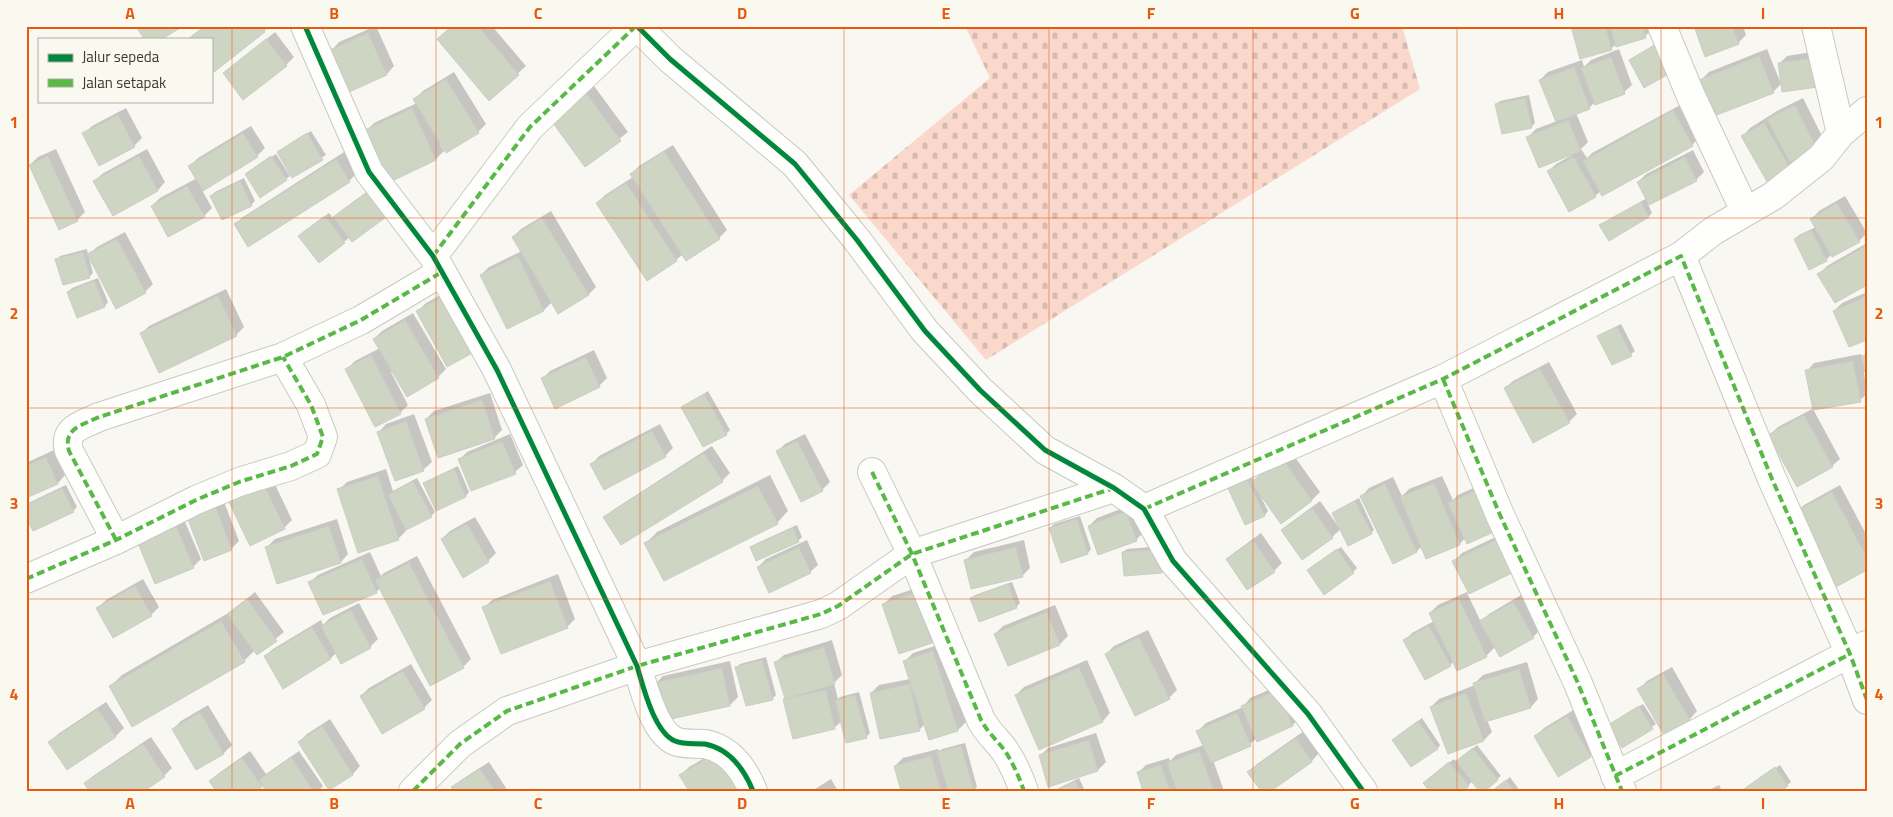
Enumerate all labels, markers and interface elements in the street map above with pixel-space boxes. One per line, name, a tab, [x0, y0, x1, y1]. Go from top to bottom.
text: A	[125, 1, 135, 25]
text: B	[329, 1, 339, 25]
text: C	[534, 1, 543, 25]
text: D	[737, 1, 747, 25]
text: E	[942, 1, 951, 25]
text: F	[1147, 1, 1156, 25]
text: G	[1350, 1, 1360, 25]
text: H	[1554, 1, 1564, 25]
text: I	[1761, 1, 1765, 25]
legend	[38, 38, 212, 102]
text: Jalur sepeda	[82, 45, 160, 68]
text: Jalan setapak	[82, 71, 166, 94]
text: 1	[10, 110, 18, 134]
text: 1	[1875, 110, 1883, 134]
text: 2	[10, 301, 18, 325]
text: 2	[1875, 301, 1883, 325]
text: 3	[10, 491, 18, 515]
text: 3	[1875, 491, 1883, 515]
text: 4	[10, 682, 19, 706]
text: 4	[1875, 682, 1884, 706]
text: A	[125, 791, 135, 815]
text: B	[329, 791, 339, 815]
text: C	[534, 791, 543, 815]
text: D	[737, 791, 747, 815]
text: E	[942, 791, 951, 815]
text: F	[1147, 791, 1156, 815]
text: G	[1350, 791, 1360, 815]
text: H	[1554, 791, 1564, 815]
text: I	[1761, 791, 1765, 815]

